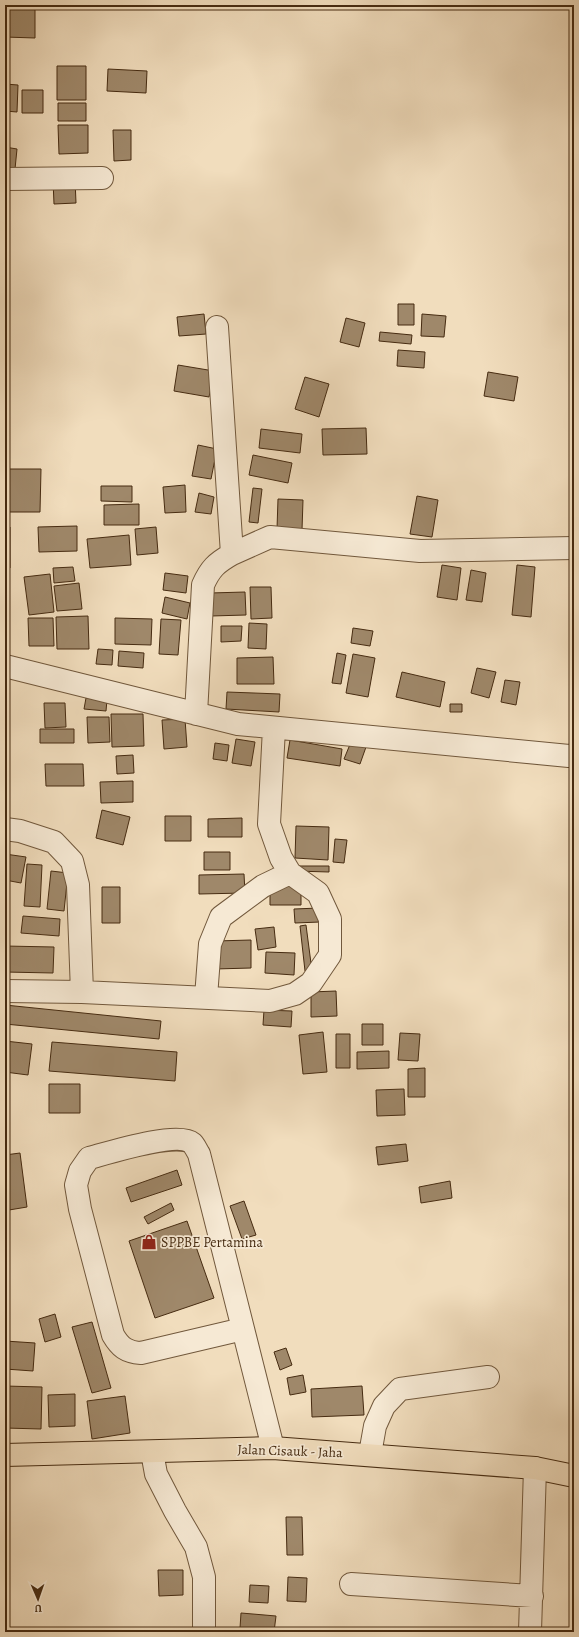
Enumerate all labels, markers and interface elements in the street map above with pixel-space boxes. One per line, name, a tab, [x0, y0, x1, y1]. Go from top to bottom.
shop icon: SPPBE Pertamina	[140, 1233, 158, 1251]
place label: SPPBE Pertamina	[161, 1233, 263, 1252]
street label: Jalan Cisauk - Jaha	[237, 1440, 343, 1462]
north arrow	[18, 1579, 58, 1619]
text: U	[34, 1601, 42, 1616]

